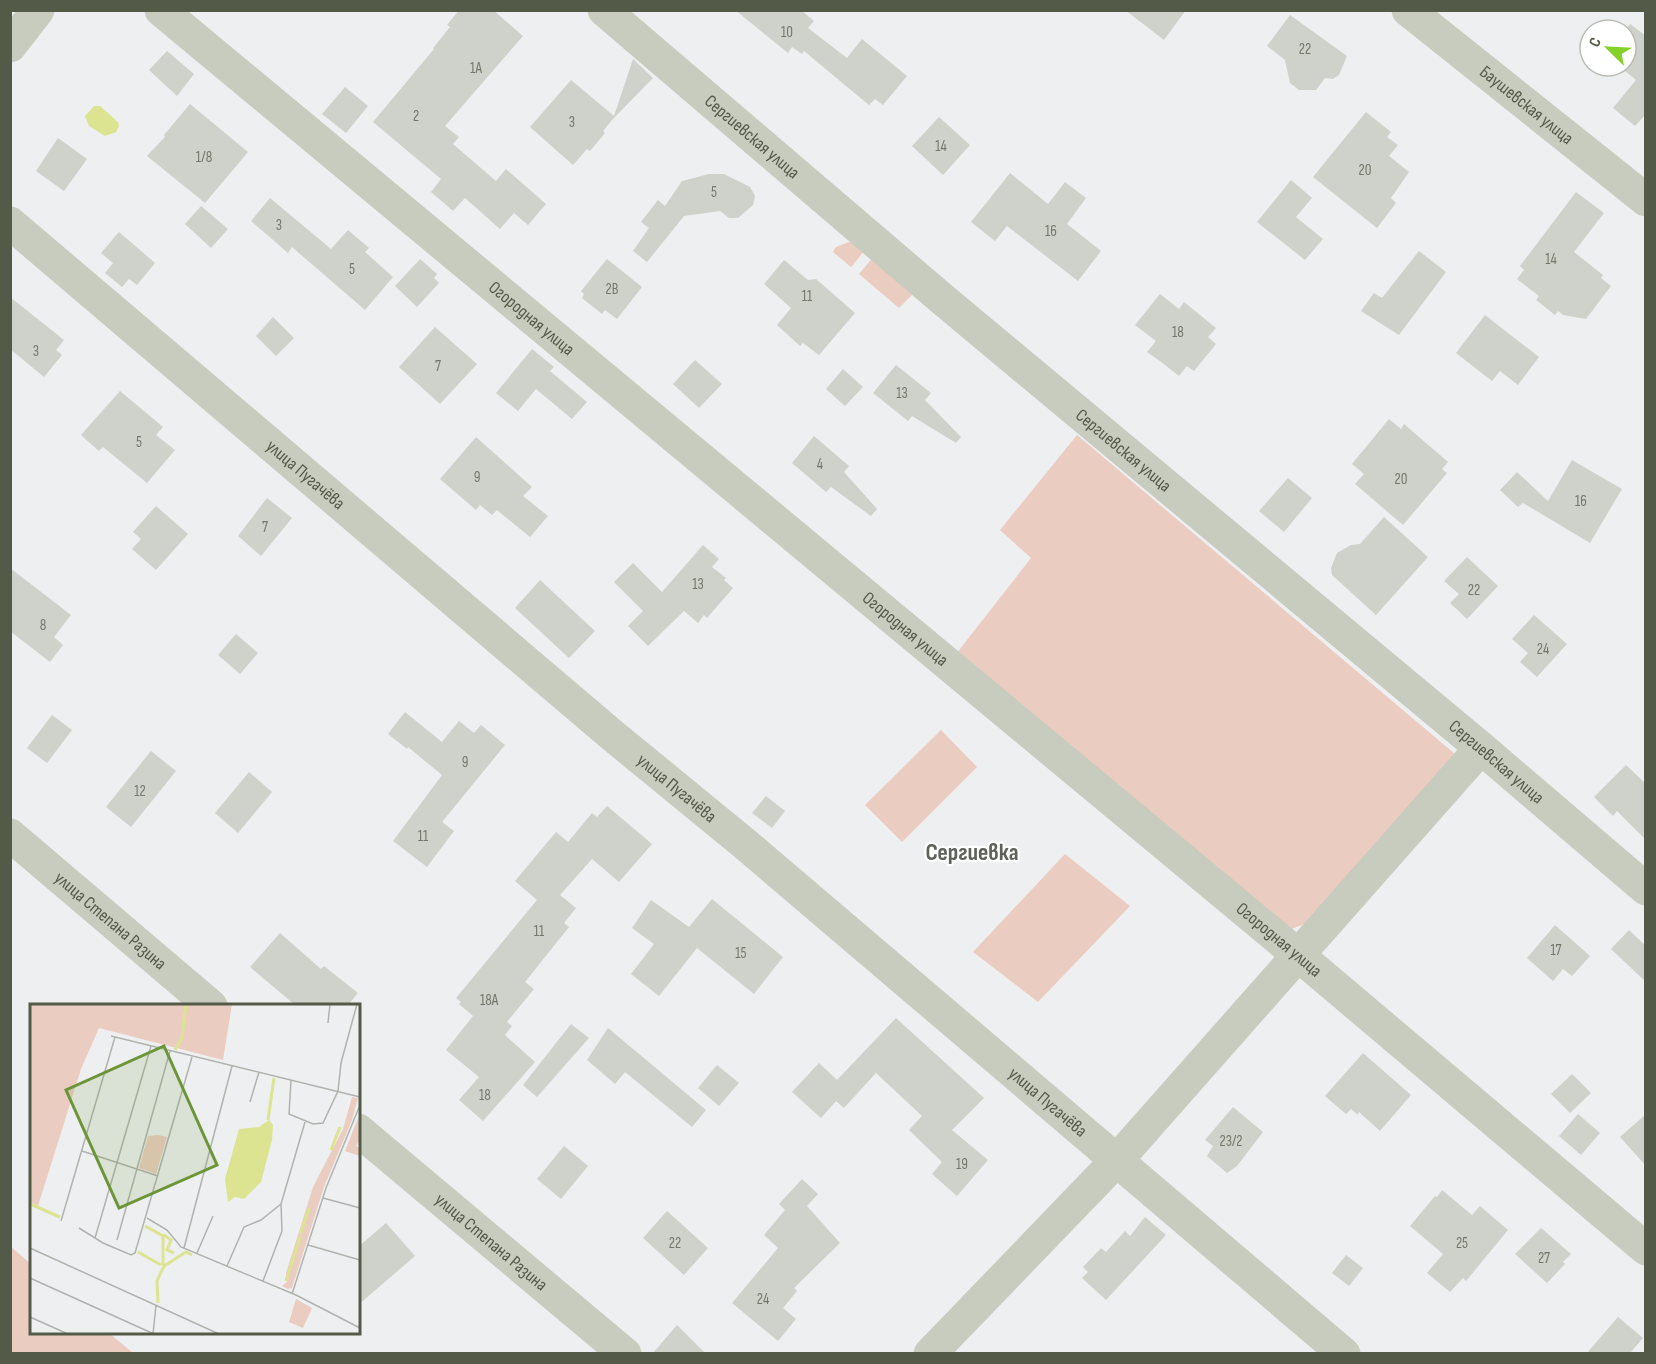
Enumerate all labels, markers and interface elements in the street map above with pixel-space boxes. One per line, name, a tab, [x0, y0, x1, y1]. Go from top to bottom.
north arrow	[1578, 18, 1638, 78]
house number: 10	[781, 23, 793, 42]
text: С	[1585, 35, 1606, 50]
house number: 22	[1299, 40, 1311, 59]
house number: 1А	[470, 59, 483, 78]
street label: Баушевская улица	[1476, 61, 1578, 149]
street label: Сергиевская улица	[701, 90, 804, 183]
house number: 2	[413, 107, 419, 126]
house number: 3	[569, 113, 575, 132]
house number: 14	[935, 137, 947, 156]
house number: 1/8	[196, 148, 212, 167]
house number: 20	[1359, 161, 1371, 180]
house number: 5	[711, 183, 717, 202]
house number: 3	[276, 216, 282, 235]
house number: 16	[1045, 222, 1057, 241]
house number: 14	[1545, 250, 1557, 269]
house number: 5	[349, 260, 355, 279]
street label: Огородная улица	[485, 276, 579, 360]
house number: 2В	[606, 280, 619, 299]
house number: 11	[802, 287, 813, 306]
house number: 18	[1172, 323, 1184, 342]
house number: 3	[33, 342, 39, 361]
house number: 7	[435, 357, 441, 376]
house number: 13	[896, 384, 908, 403]
street label: Сергиевская улица	[1071, 404, 1176, 496]
house number: 5	[136, 433, 142, 452]
street label: улица Пугачёва	[262, 435, 349, 514]
house number: 4	[817, 455, 823, 474]
house number: 9	[474, 468, 480, 487]
house number: 20	[1395, 470, 1407, 489]
house number: 16	[1575, 492, 1587, 511]
house number: 7	[262, 518, 268, 537]
house number: 13	[692, 575, 704, 594]
house number: 22	[1468, 581, 1480, 600]
street label: Огородная улица	[858, 587, 953, 670]
house number: 8	[40, 616, 46, 635]
house number: 24	[1537, 640, 1549, 659]
street label: Сергиевская улица	[1445, 715, 1549, 808]
street label: улица Пугачёва	[633, 749, 721, 827]
house number: 9	[462, 753, 468, 772]
house number: 12	[134, 782, 146, 801]
house number: 11	[418, 827, 429, 846]
district label: Сергиевка	[925, 838, 1019, 867]
street label: улица Степана Разина	[50, 867, 171, 974]
street label: Огородная улица	[1232, 898, 1326, 981]
house number: 11	[534, 922, 545, 941]
house number: 17	[1550, 941, 1562, 960]
house number: 15	[735, 944, 747, 963]
house number: 18А	[480, 991, 499, 1010]
inset map	[30, 1004, 360, 1334]
street label: улица Пугачёва	[1004, 1063, 1091, 1141]
house number: 18	[479, 1086, 491, 1105]
house number: 23/2	[1219, 1132, 1243, 1151]
house number: 19	[956, 1155, 968, 1174]
street label: улица Степана Разина	[431, 1189, 552, 1295]
house number: 22	[669, 1234, 681, 1253]
house number: 25	[1456, 1234, 1468, 1253]
house number: 27	[1538, 1249, 1550, 1268]
house number: 24	[757, 1290, 769, 1309]

